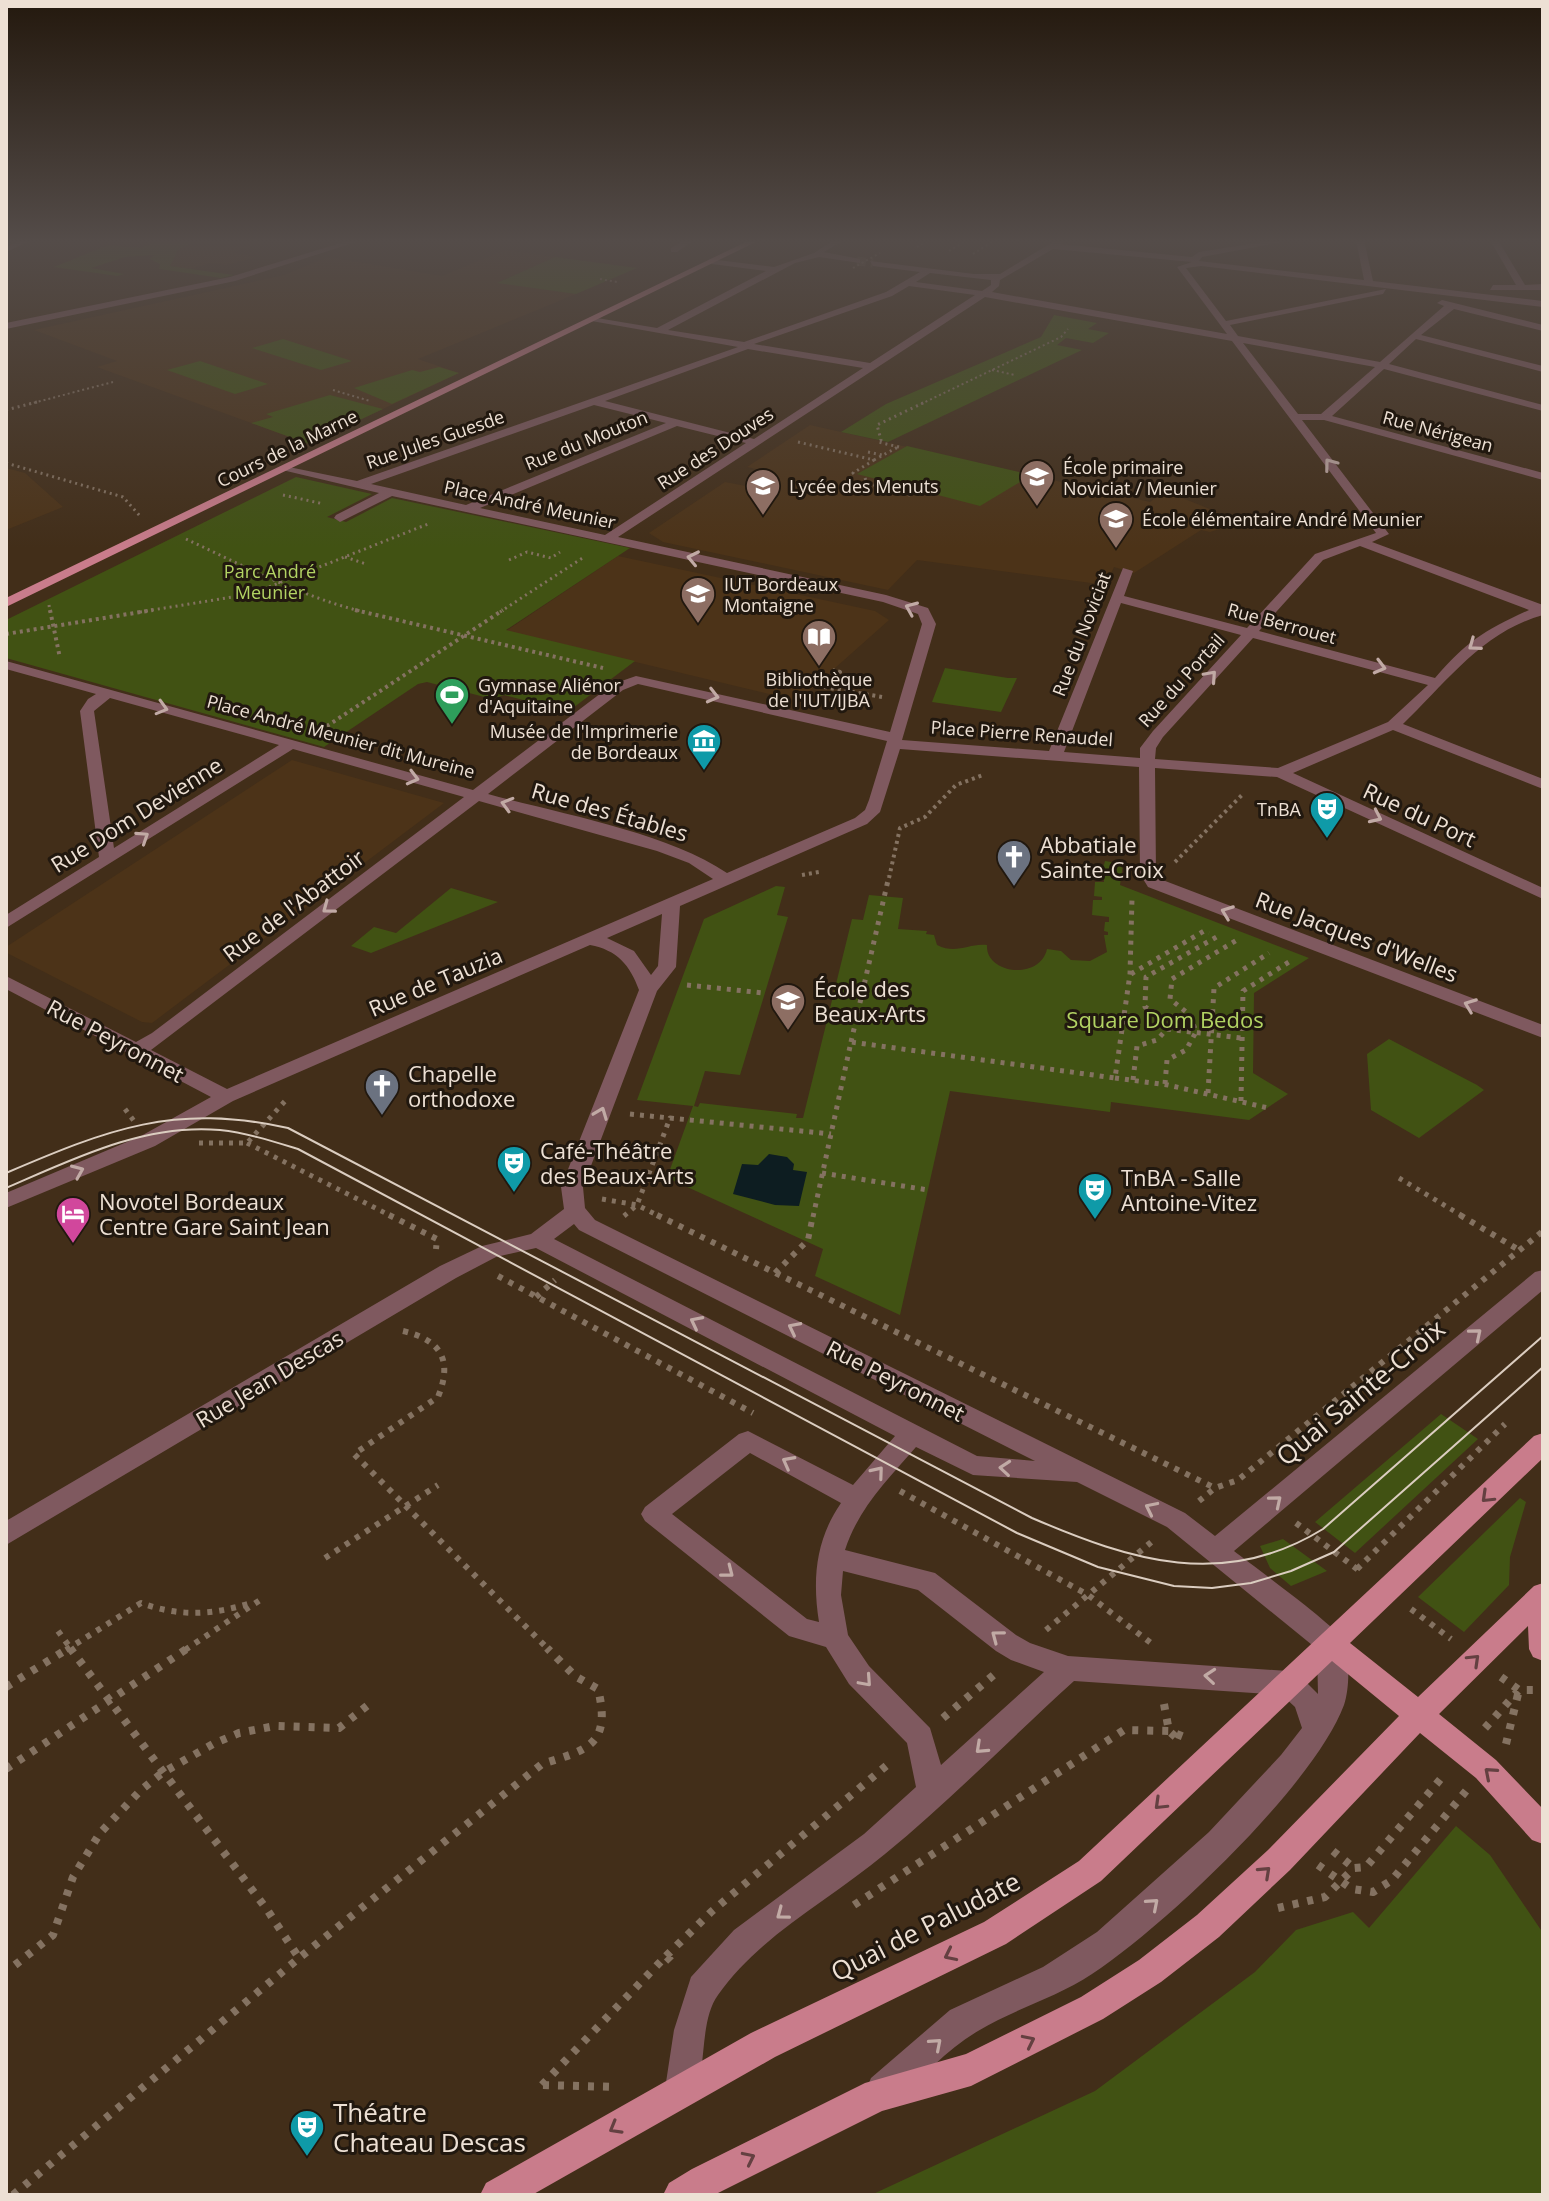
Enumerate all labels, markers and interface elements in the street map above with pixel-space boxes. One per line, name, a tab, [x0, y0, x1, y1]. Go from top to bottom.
street label: Rue des Douves	[652, 401, 778, 495]
street label: Cours de la Marne	[213, 404, 361, 492]
street label: Rue Jules Guesde	[363, 404, 507, 474]
street label: Rue du Mouton	[521, 405, 651, 475]
street label: Rue Nérigean	[1380, 405, 1496, 457]
place label: École primaire Noviciat / Meunier	[1063, 455, 1217, 500]
school or university icon: École primaire Noviciat / Meunier	[1018, 458, 1056, 508]
one-way arrow	[1325, 458, 1339, 473]
school or university icon: Lycée des Menuts	[744, 467, 782, 517]
street label: Place André Meunier	[442, 474, 619, 534]
place label: Lycée des Menuts	[789, 474, 939, 498]
school or university icon: École élémentaire André Meunier	[1097, 500, 1135, 550]
place label: École élémentaire André Meunier	[1142, 507, 1423, 531]
one-way arrow	[687, 550, 700, 567]
park label: Parc André Meunier	[224, 559, 316, 604]
street label: Rue du Noviciat	[1046, 568, 1116, 700]
place label: IUT Bordeaux Montaigne	[724, 572, 839, 617]
school or university icon: IUT Bordeaux Montaigne	[679, 575, 717, 625]
street label: Rue Berrouet	[1225, 597, 1339, 649]
one-way arrow	[905, 601, 920, 617]
library icon: Bibliothèque de l'IUT/IJBA	[800, 618, 838, 668]
street label: Rue du Portail	[1133, 628, 1229, 732]
one-way arrow	[1468, 635, 1483, 650]
one-way arrow	[1372, 658, 1386, 675]
place label: Bibliothèque de l'IUT/IJBA	[766, 667, 872, 712]
one-way arrow	[1201, 671, 1216, 685]
place label: Gymnase Aliénor d'Aquitaine	[478, 673, 622, 718]
sports icon: Gymnase Aliénor d'Aquitaine	[433, 676, 471, 726]
one-way arrow	[705, 687, 719, 704]
street label: Place André Meunier dit Mureine	[204, 689, 478, 783]
one-way arrow	[155, 699, 169, 715]
street label: Place Pierre Renaudel	[930, 715, 1114, 751]
place label: Musée de l'Imprimerie de Bordeaux	[490, 719, 679, 764]
museum icon: Musée de l'Imprimerie de Bordeaux	[685, 722, 723, 772]
street label: Rue Dom Devienne	[45, 749, 227, 879]
one-way arrow	[405, 768, 419, 785]
street label: Rue des Étables	[528, 774, 692, 848]
street label: Rue du Port	[1359, 775, 1481, 853]
theatre icon: TnBA	[1308, 790, 1346, 840]
one-way arrow	[500, 797, 514, 813]
place label: TnBA	[1257, 797, 1302, 821]
one-way arrow	[1368, 807, 1382, 823]
place label: Abbatiale Sainte-Croix	[1040, 829, 1164, 884]
one-way arrow	[134, 832, 149, 847]
church icon: Abbatiale Sainte-Croix	[995, 838, 1033, 888]
street label: Rue de l'Abattoir	[216, 842, 370, 968]
street label: Rue Jacques d'Welles	[1252, 884, 1462, 988]
one-way arrow	[322, 899, 337, 913]
one-way arrow	[1221, 905, 1235, 922]
street label: Rue de Tauzia	[364, 939, 506, 1023]
place label: École des Beaux-Arts	[814, 973, 926, 1028]
school or university icon: École des Beaux-Arts	[769, 982, 807, 1032]
street label: Rue Peyronnet	[42, 991, 190, 1089]
one-way arrow	[1464, 998, 1478, 1015]
park label: Square Dom Bedos	[1066, 1004, 1264, 1034]
place label: Chapelle orthodoxe	[408, 1058, 515, 1113]
church icon: Chapelle orthodoxe	[363, 1067, 401, 1117]
one-way arrow	[591, 1107, 608, 1121]
place label: Café-Théâtre des Beaux-Arts	[540, 1135, 694, 1190]
theatre icon: Café-Théâtre des Beaux-Arts	[495, 1144, 533, 1194]
place label: TnBA - Salle Antoine-Vitez	[1121, 1162, 1257, 1217]
one-way arrow	[70, 1164, 84, 1180]
theatre icon: TnBA - Salle Antoine-Vitez	[1076, 1171, 1114, 1221]
place label: Novotel Bordeaux Centre Gare Saint Jean	[99, 1186, 330, 1241]
hotel icon: Novotel Bordeaux Centre Gare Saint Jean	[54, 1195, 92, 1245]
street label: Quai Sainte-Croix	[1268, 1310, 1452, 1473]
one-way arrow	[690, 1317, 704, 1332]
street label: Rue Jean Descas	[190, 1322, 348, 1434]
one-way arrow	[787, 1322, 802, 1338]
one-way arrow	[1466, 1329, 1481, 1344]
street label: Rue Peyronnet	[822, 1332, 970, 1428]
one-way arrow	[782, 1457, 797, 1472]
one-way arrow	[999, 1459, 1012, 1476]
one-way arrow	[868, 1466, 883, 1481]
one-way arrow	[1481, 1487, 1496, 1501]
one-way arrow	[1267, 1496, 1281, 1511]
one-way arrow	[1145, 1502, 1159, 1518]
one-way arrow	[719, 1562, 734, 1577]
one-way arrow	[992, 1631, 1006, 1645]
one-way arrow	[1465, 1655, 1479, 1669]
one-way arrow	[1203, 1668, 1216, 1685]
one-way arrow	[856, 1671, 870, 1686]
one-way arrow	[976, 1738, 990, 1753]
one-way arrow	[1485, 1768, 1500, 1783]
one-way arrow	[1155, 1795, 1169, 1810]
street label: Quai de Paludate	[824, 1863, 1026, 1989]
one-way arrow	[1256, 1867, 1270, 1882]
one-way arrow	[1143, 1899, 1158, 1914]
one-way arrow	[776, 1904, 790, 1918]
one-way arrow	[944, 1945, 958, 1961]
one-way arrow	[1021, 2036, 1036, 2051]
one-way arrow	[927, 2039, 941, 2054]
place label: Théatre Chateau Descas	[333, 2094, 526, 2160]
theatre icon: Théatre Chateau Descas	[288, 2108, 326, 2158]
one-way arrow	[609, 2118, 624, 2134]
one-way arrow	[741, 2152, 756, 2168]

